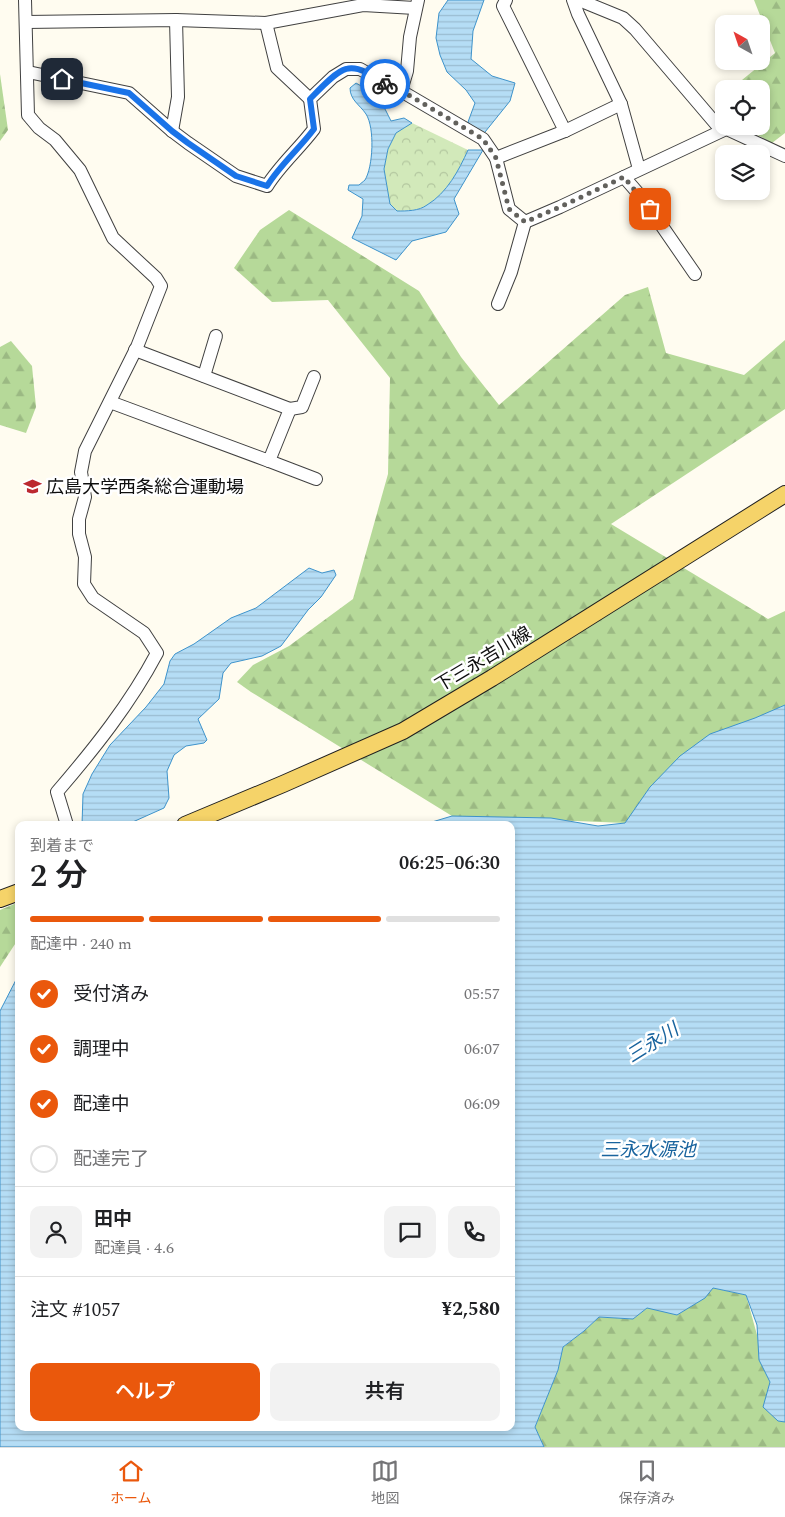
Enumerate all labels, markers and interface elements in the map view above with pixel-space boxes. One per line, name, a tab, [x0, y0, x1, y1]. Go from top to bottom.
north arrow	[715, 15, 770, 70]
map controls	[715, 15, 770, 200]
pin	[41, 58, 83, 100]
courier	[360, 59, 410, 109]
icon: home	[48, 65, 76, 93]
icon: bike	[371, 70, 399, 98]
button: locate	[715, 80, 770, 135]
button: layers	[715, 145, 770, 200]
pin	[629, 188, 671, 230]
icon: bag	[636, 195, 664, 223]
place label: 広島大学西条総合運動場	[46, 474, 244, 501]
school or university icon: 広島大学西条総合運動場	[22, 477, 42, 497]
street label: 下三永吉川線	[430, 620, 536, 699]
text: 到着まで	[30, 834, 94, 858]
text: 06:25–06:30	[399, 849, 500, 878]
text: 2 分	[30, 852, 87, 901]
text: 配達中 · 240 m	[30, 932, 132, 956]
icon: check	[30, 980, 58, 1008]
text: 受付済み	[73, 980, 149, 1009]
text: 05:57	[464, 982, 500, 1006]
water label: 三永川	[621, 1015, 686, 1071]
icon: check	[30, 1035, 58, 1063]
text: 調理中	[73, 1035, 130, 1064]
text: 06:07	[464, 1037, 500, 1061]
icon: check	[30, 1090, 58, 1118]
text: 配達中	[73, 1090, 130, 1119]
text: 06:09	[464, 1092, 500, 1116]
water label: 三永水源池	[600, 1136, 697, 1165]
text: 配達完了	[73, 1145, 149, 1174]
text: 田中	[94, 1205, 132, 1234]
button: person	[30, 1206, 82, 1258]
button: chat	[384, 1206, 436, 1258]
button: phone	[448, 1206, 500, 1258]
text: 配達員 · 4.6	[94, 1236, 174, 1260]
text: ¥2,580	[442, 1295, 500, 1324]
text: 注文 #1057	[30, 1296, 120, 1325]
button: ヘルプ	[30, 1363, 260, 1421]
button: 共有	[270, 1363, 500, 1421]
tab: ホーム	[110, 1457, 151, 1509]
tab: 地図	[371, 1457, 399, 1509]
tab: 保存済み	[619, 1457, 675, 1509]

